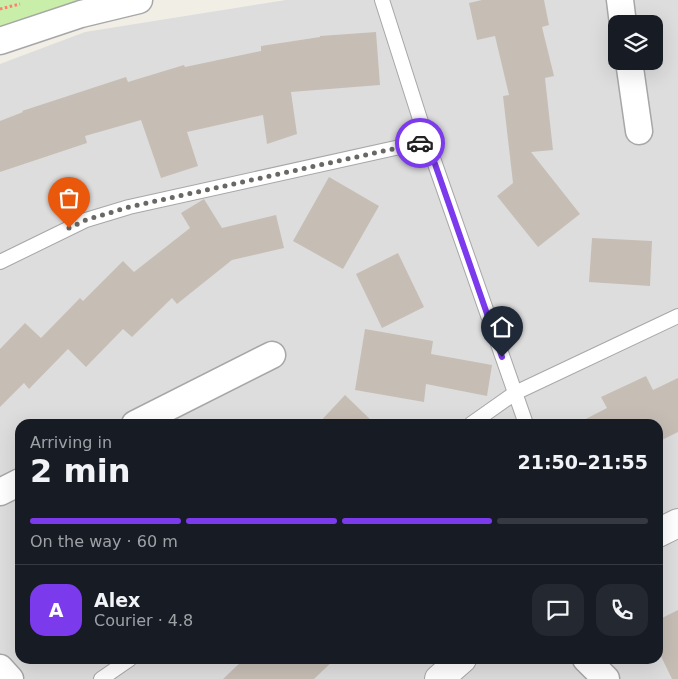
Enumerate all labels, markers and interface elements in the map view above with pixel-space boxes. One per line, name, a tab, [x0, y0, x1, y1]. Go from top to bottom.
map controls	[608, 15, 663, 70]
button: layers	[608, 15, 663, 70]
courier	[395, 118, 445, 168]
icon: car	[406, 129, 434, 157]
pin	[48, 177, 90, 228]
icon: bag	[55, 184, 83, 212]
pin	[481, 306, 523, 357]
icon: home	[488, 313, 516, 341]
text: Arriving in	[30, 433, 112, 452]
text: 21:50–21:55	[518, 451, 648, 473]
text: 2 min	[30, 452, 131, 490]
text: On the way · 60 m	[30, 532, 178, 551]
button: chat	[532, 584, 584, 636]
button: phone	[596, 584, 648, 636]
text: Alex	[94, 589, 140, 611]
text: A	[49, 599, 63, 621]
text: Courier · 4.8	[94, 611, 193, 630]

